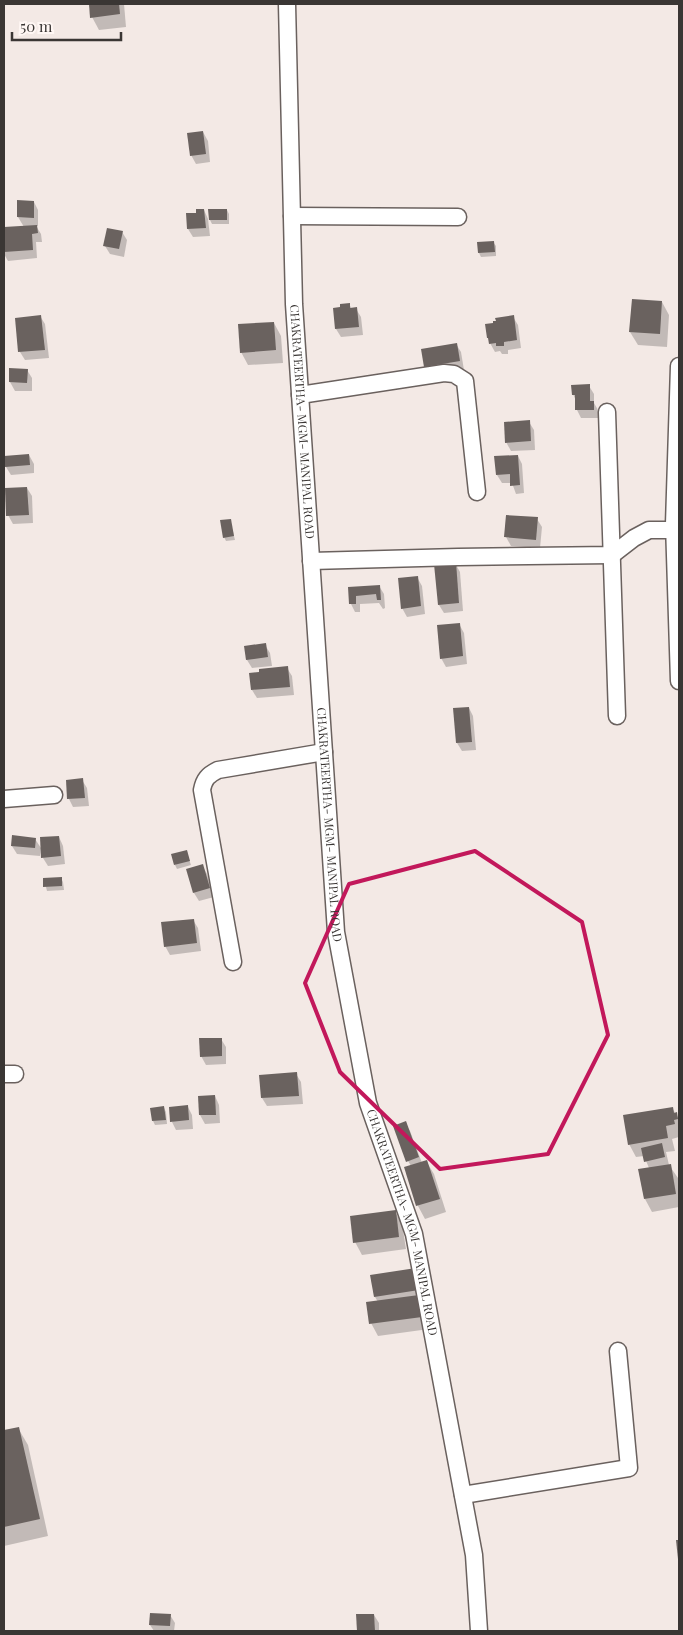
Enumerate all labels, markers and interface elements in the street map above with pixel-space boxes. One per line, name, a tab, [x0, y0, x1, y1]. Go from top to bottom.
scale bar	[12, 10, 121, 42]
text: 50 m	[20, 16, 53, 36]
street label: CHAKRATEERTHA- MGM- MANIPAL ROAD	[287, 304, 319, 540]
street label: CHAKRATEERTHA- MGM- MANIPAL ROAD	[314, 707, 347, 943]
street label: CHAKRATEERTHA- MGM- MANIPAL ROAD	[364, 1107, 442, 1337]

